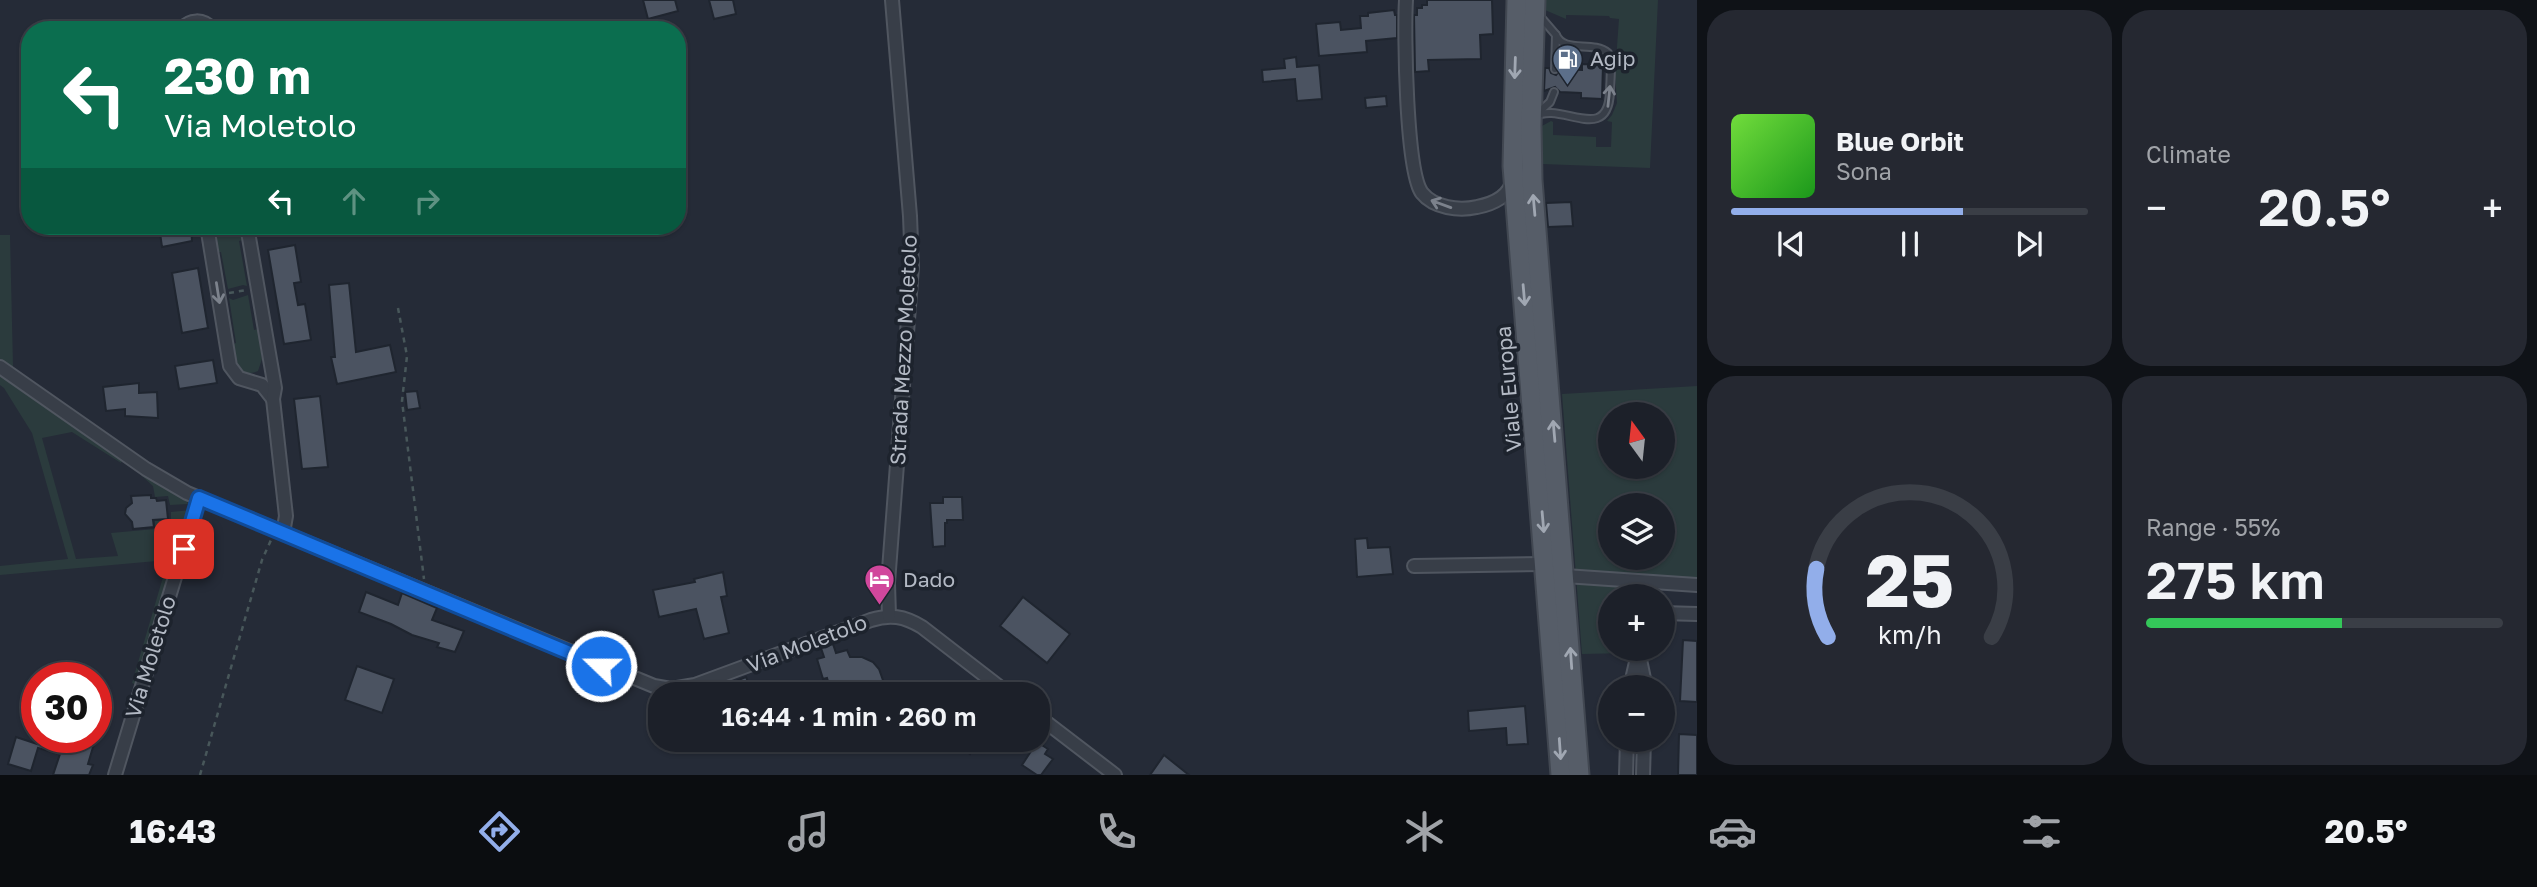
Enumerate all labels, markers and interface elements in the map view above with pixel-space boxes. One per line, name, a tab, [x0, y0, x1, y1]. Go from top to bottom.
fuel station icon: Agip	[1550, 42, 1584, 86]
place label: Agip	[1590, 45, 1635, 71]
text: 230 m	[164, 46, 311, 105]
icon: left	[49, 49, 140, 140]
one-way arrow	[1509, 56, 1522, 79]
one-way arrow	[1602, 85, 1615, 108]
text: Via Moletolo	[164, 106, 356, 144]
text: Blue Orbit	[1836, 126, 1964, 157]
text: Climate	[2146, 140, 2231, 168]
text: Sona	[1836, 157, 1892, 185]
text: 20.5°	[2259, 175, 2390, 237]
icon: left	[262, 182, 300, 220]
icon: ahead	[335, 182, 373, 220]
icon: right	[408, 182, 446, 220]
text: −	[2146, 185, 2167, 230]
text: +	[2482, 185, 2503, 230]
one-way arrow	[1527, 194, 1540, 216]
one-way arrow	[1431, 197, 1453, 209]
icon: previous	[1772, 225, 1810, 263]
icon: pause	[1891, 225, 1929, 263]
icon: next	[2010, 225, 2048, 263]
street label: Strada Mezzo Moletolo	[884, 234, 922, 466]
one-way arrow	[212, 281, 225, 304]
one-way arrow	[1518, 283, 1531, 306]
street label: Viale Europa	[1490, 325, 1526, 453]
north arrow	[1598, 402, 1675, 480]
map controls	[1598, 402, 1675, 752]
one-way arrow	[1547, 420, 1560, 443]
button: layers	[1598, 493, 1675, 570]
one-way arrow	[1537, 510, 1550, 533]
text: Range · 55%	[2146, 513, 2280, 541]
pin	[154, 519, 214, 579]
icon: arrive	[165, 530, 203, 568]
text: 25	[1865, 536, 1954, 623]
text: 275 km	[2146, 548, 2325, 610]
hotel icon: Dado	[863, 563, 897, 607]
place label: Dado	[903, 566, 955, 592]
button: +	[1598, 584, 1675, 661]
street label: Via Moletolo	[119, 593, 181, 721]
street label: Via Moletolo	[743, 608, 870, 678]
text: km/h	[1878, 618, 1941, 649]
position arrow	[564, 629, 638, 703]
one-way arrow	[1564, 647, 1577, 670]
speed limit sign: 30	[21, 662, 112, 753]
button: −	[1598, 675, 1675, 752]
text: 16:44 · 1 min · 260 m	[722, 701, 976, 732]
one-way arrow	[1554, 737, 1567, 760]
icon: directions	[475, 807, 524, 856]
icon: music	[784, 807, 833, 856]
icon: phone	[1092, 807, 1141, 856]
icon: climate	[1400, 807, 1449, 856]
icon: car	[1708, 807, 1757, 856]
icon: filters	[2017, 807, 2066, 856]
text: 16:43	[130, 812, 216, 850]
text: 20.5°	[2325, 812, 2407, 850]

